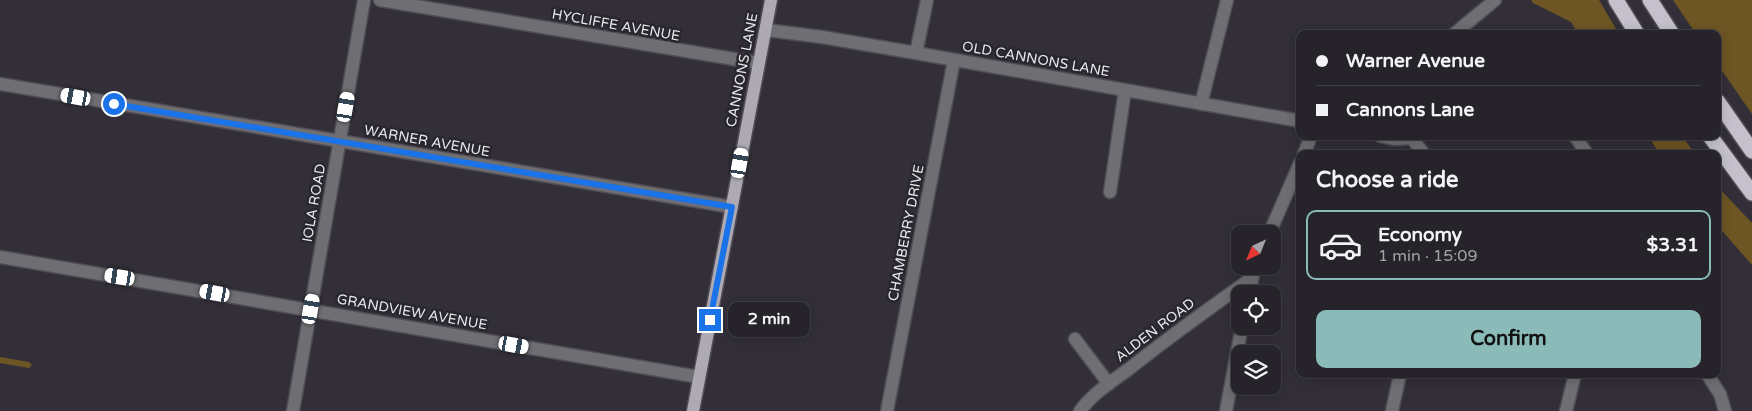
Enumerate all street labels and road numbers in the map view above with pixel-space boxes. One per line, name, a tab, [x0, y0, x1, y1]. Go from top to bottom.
street label: HYCLIFFE AVENUE	[551, 5, 681, 45]
street label: CANNONS LANE	[723, 11, 761, 129]
street label: OLD CANNONS LANE	[961, 38, 1111, 80]
street label: WARNER AVENUE	[363, 122, 491, 160]
street label: IOLA ROAD	[299, 162, 329, 244]
street label: CHAMBERRY DRIVE	[884, 163, 928, 303]
street label: GRANDVIEW AVENUE	[336, 290, 489, 334]
street label: ALDEN ROAD	[1112, 295, 1198, 365]

